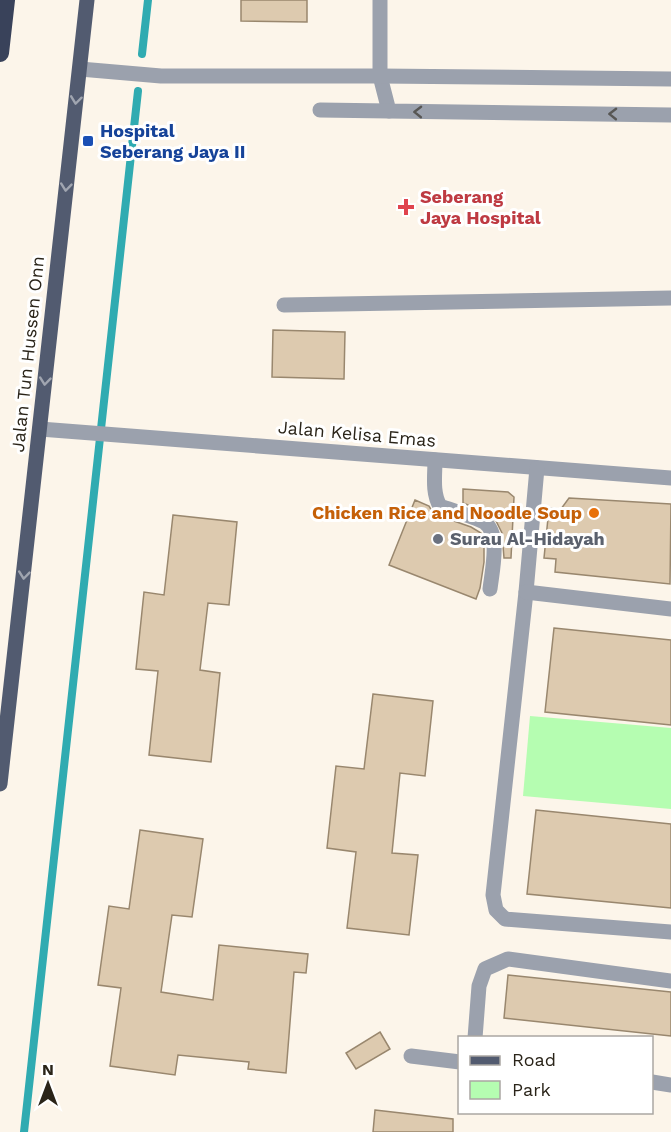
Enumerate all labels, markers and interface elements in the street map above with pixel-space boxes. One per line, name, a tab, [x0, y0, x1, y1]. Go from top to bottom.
one-way arrow	[70, 95, 82, 104]
one-way arrow	[413, 105, 422, 118]
one-way arrow	[608, 108, 617, 120]
place label: Hospital Seberang Jaya II	[100, 120, 246, 162]
marker: Hospital Seberang Jaya II	[81, 134, 95, 148]
one-way arrow	[60, 182, 73, 192]
place label: Seberang Jaya Hospital	[420, 186, 541, 228]
marker: Seberang Jaya Hospital	[397, 198, 415, 216]
street label: Jalan Tun Hussen Onn	[7, 255, 48, 453]
one-way arrow	[39, 376, 52, 386]
street label: Jalan Kelisa Emas	[277, 416, 437, 451]
place label: Chicken Rice and Noodle Soup	[312, 502, 582, 523]
marker: Chicken Rice and Noodle Soup	[587, 506, 601, 520]
place label: Surau Al-Hidayah	[450, 528, 605, 549]
marker: Surau Al-Hidayah	[431, 532, 445, 546]
one-way arrow	[18, 570, 30, 579]
legend	[458, 1036, 653, 1114]
text: Road	[512, 1049, 556, 1070]
north arrow	[18, 1054, 78, 1114]
text: N	[42, 1060, 54, 1079]
text: Park	[512, 1079, 551, 1100]

